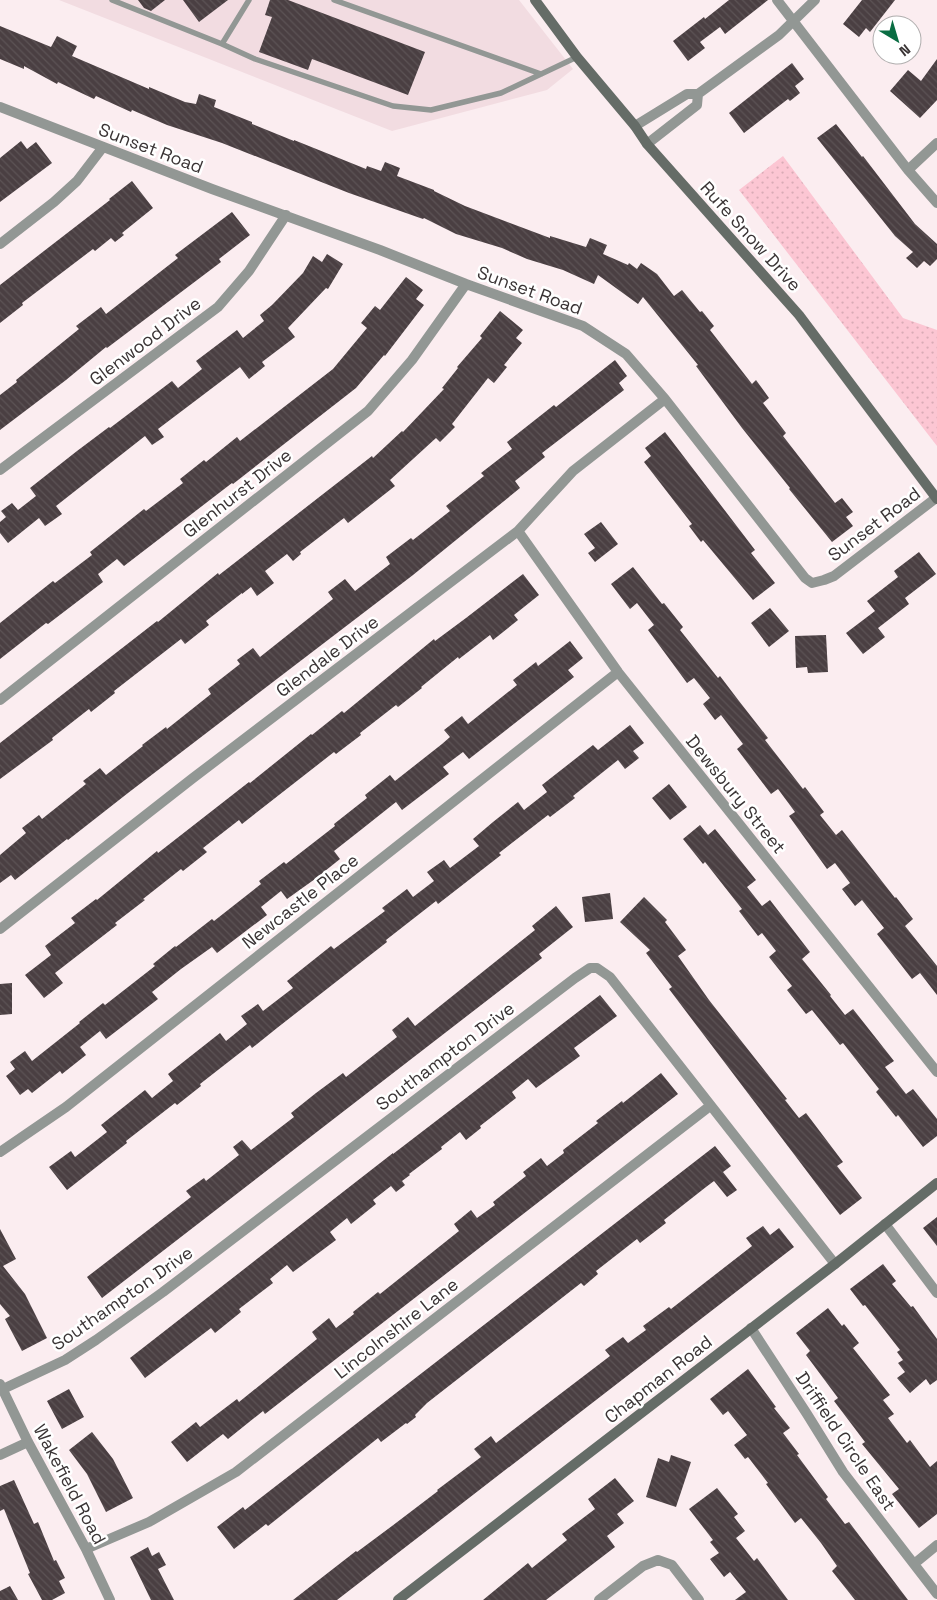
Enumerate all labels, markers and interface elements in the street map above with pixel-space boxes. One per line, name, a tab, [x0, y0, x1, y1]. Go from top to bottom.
north arrow	[872, 15, 922, 65]
text: N	[896, 40, 914, 60]
street label: Sunset Road	[96, 118, 206, 178]
street label: Rufe Snow Drive	[695, 176, 807, 296]
street label: Sunset Road	[474, 260, 586, 320]
street label: Glenwood Drive	[85, 292, 205, 390]
street label: Glenhurst Drive	[178, 443, 296, 543]
street label: Sunset Road	[823, 482, 925, 566]
street label: Glendale Drive	[271, 610, 383, 702]
street label: Dewsbury Street	[681, 730, 791, 858]
street label: Newcastle Place	[237, 848, 363, 954]
street label: Southampton Drive	[371, 996, 519, 1116]
street label: Southampton Drive	[47, 1241, 197, 1355]
street label: Lincolnshire Lane	[329, 1272, 463, 1384]
street label: Chapman Road	[600, 1330, 716, 1428]
street label: Driffield Circle East	[791, 1367, 901, 1515]
street label: Wakefield Road	[29, 1420, 111, 1548]

